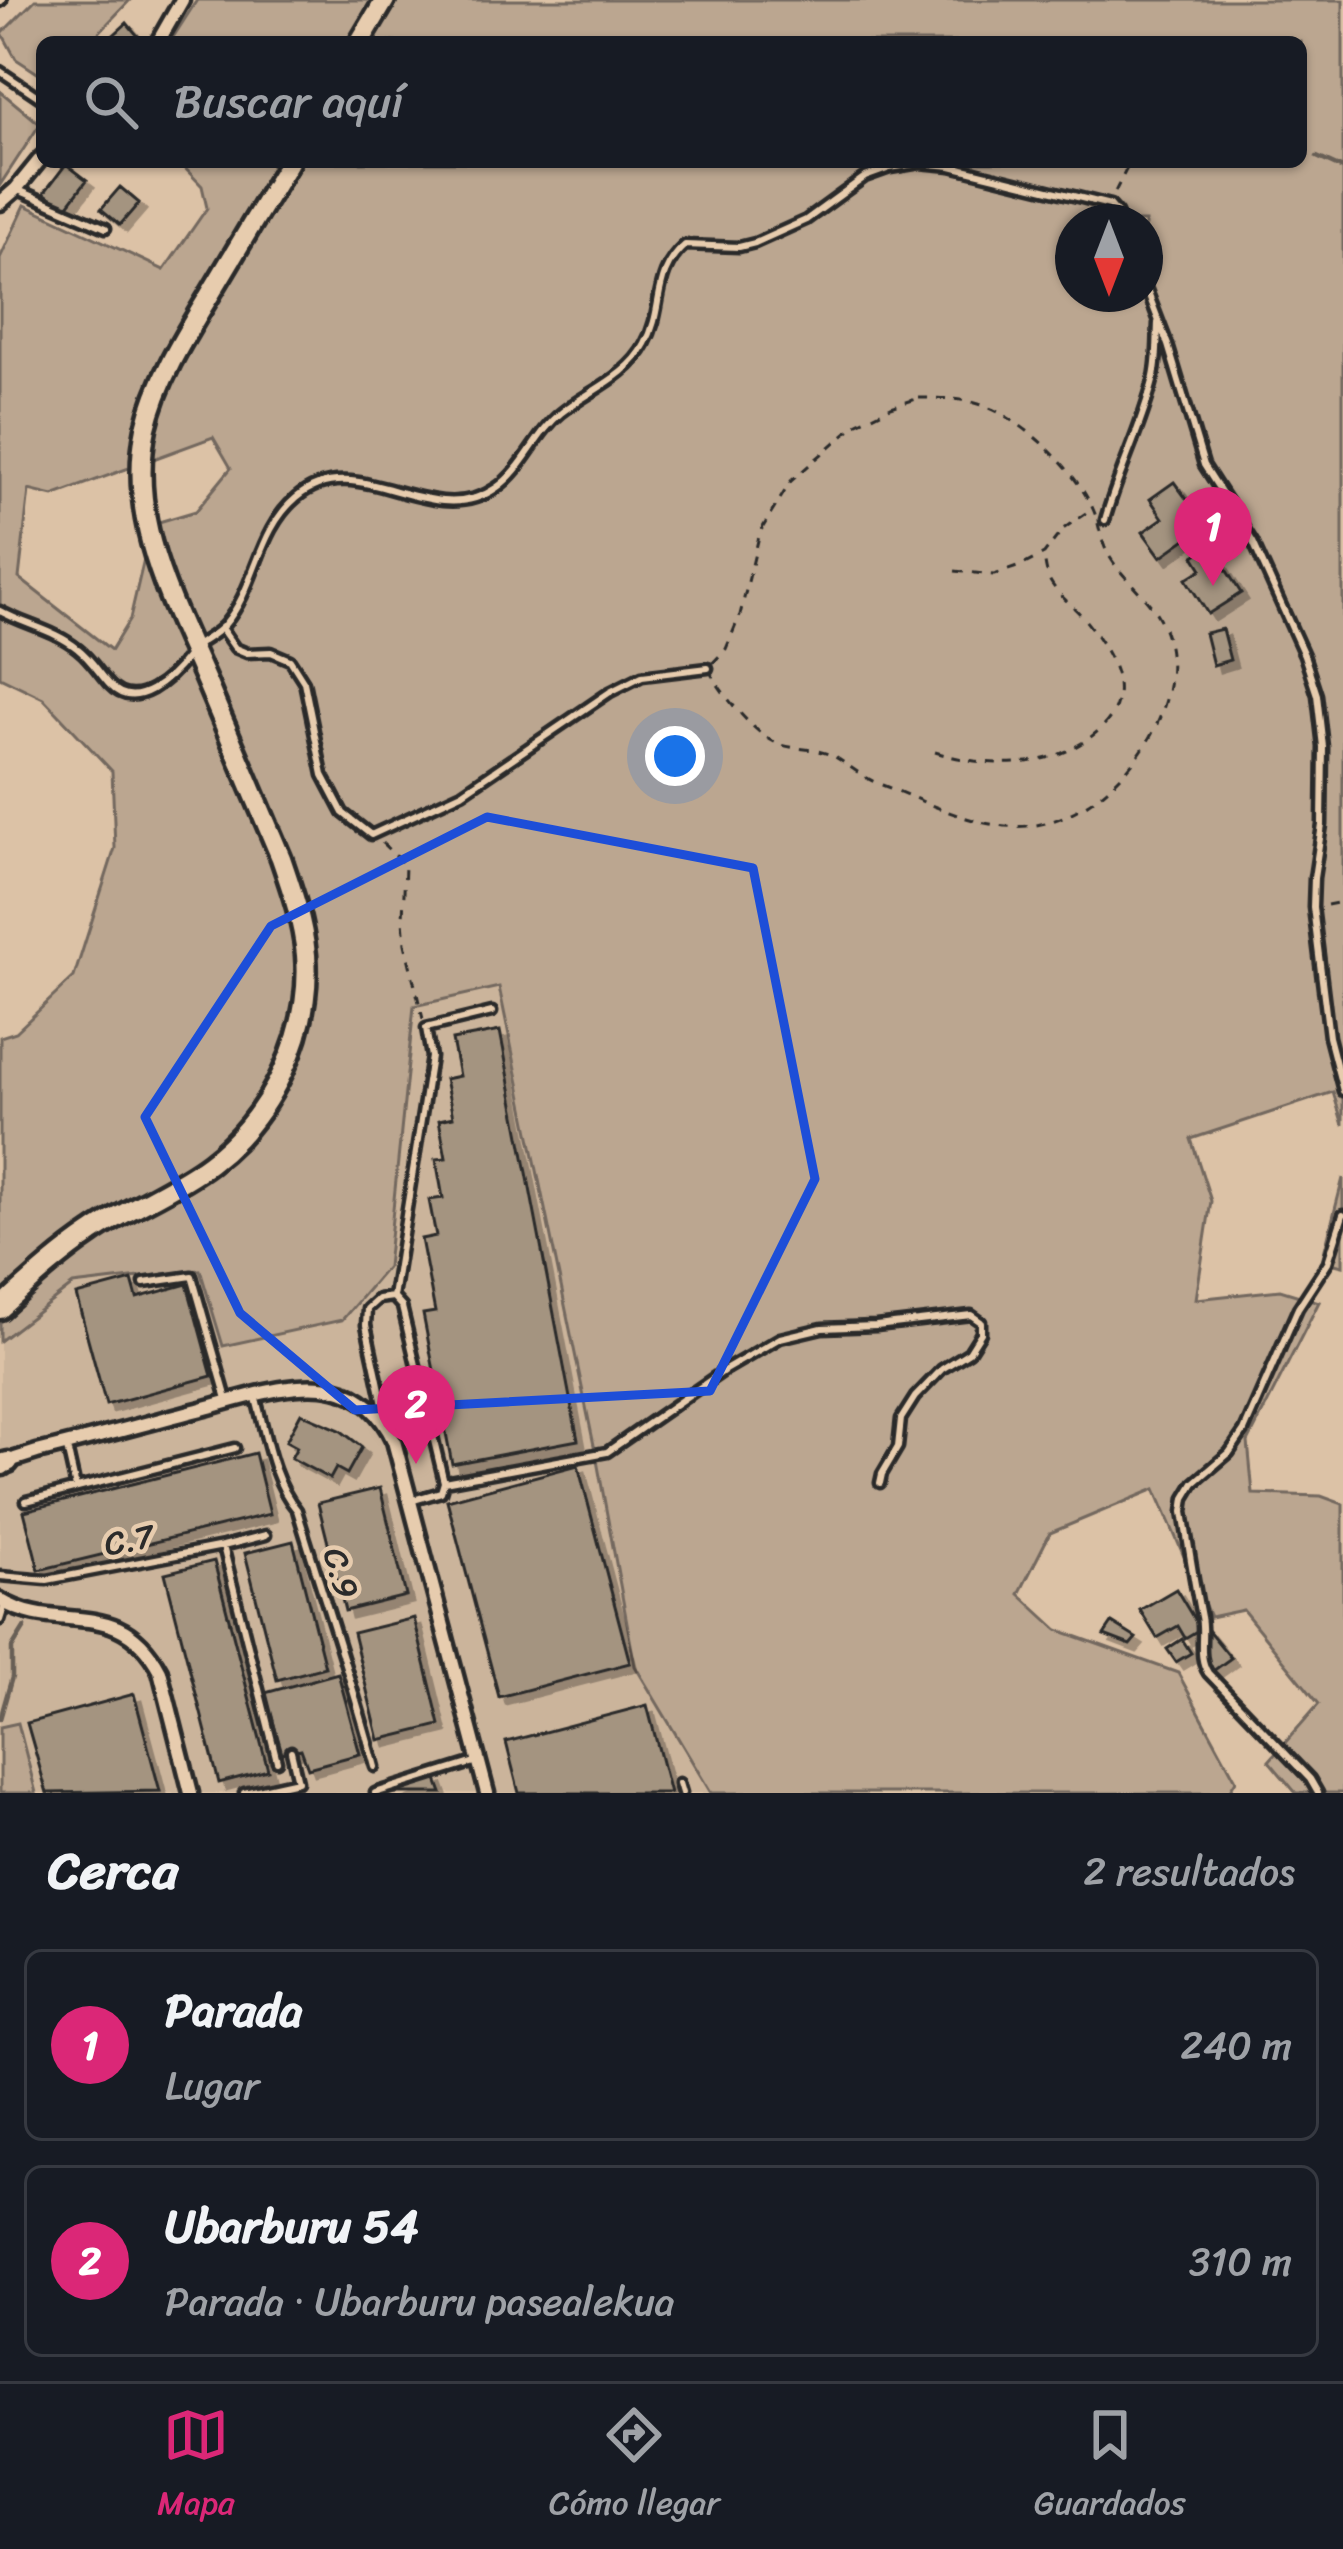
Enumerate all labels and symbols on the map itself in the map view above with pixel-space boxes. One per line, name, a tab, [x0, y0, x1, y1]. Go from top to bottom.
north arrow	[1055, 204, 1163, 312]
pin: 1	[1174, 487, 1252, 586]
your location	[645, 726, 705, 786]
pin: 2	[377, 1365, 455, 1464]
street label: C.7	[99, 1506, 161, 1573]
street label: C.9	[306, 1540, 376, 1606]

